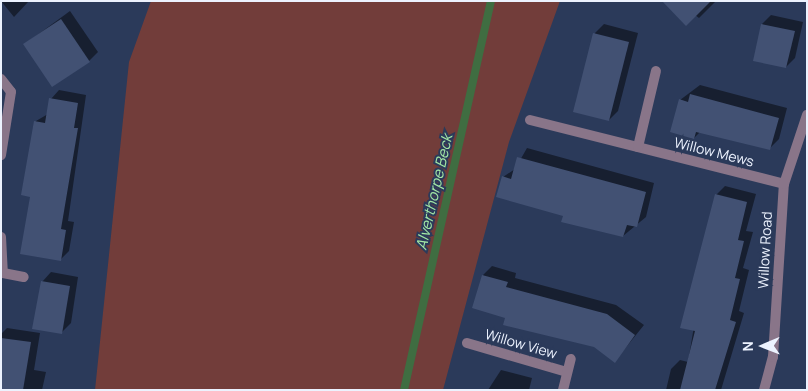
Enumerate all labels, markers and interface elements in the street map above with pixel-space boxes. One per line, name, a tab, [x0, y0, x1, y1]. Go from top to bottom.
water label: Alverthorpe Beck	[412, 132, 456, 252]
street label: Willow Mews	[672, 134, 756, 170]
street label: Willow Road	[755, 211, 775, 289]
north arrow	[738, 321, 788, 371]
street label: Willow View	[483, 326, 559, 362]
text: N	[738, 341, 757, 351]

